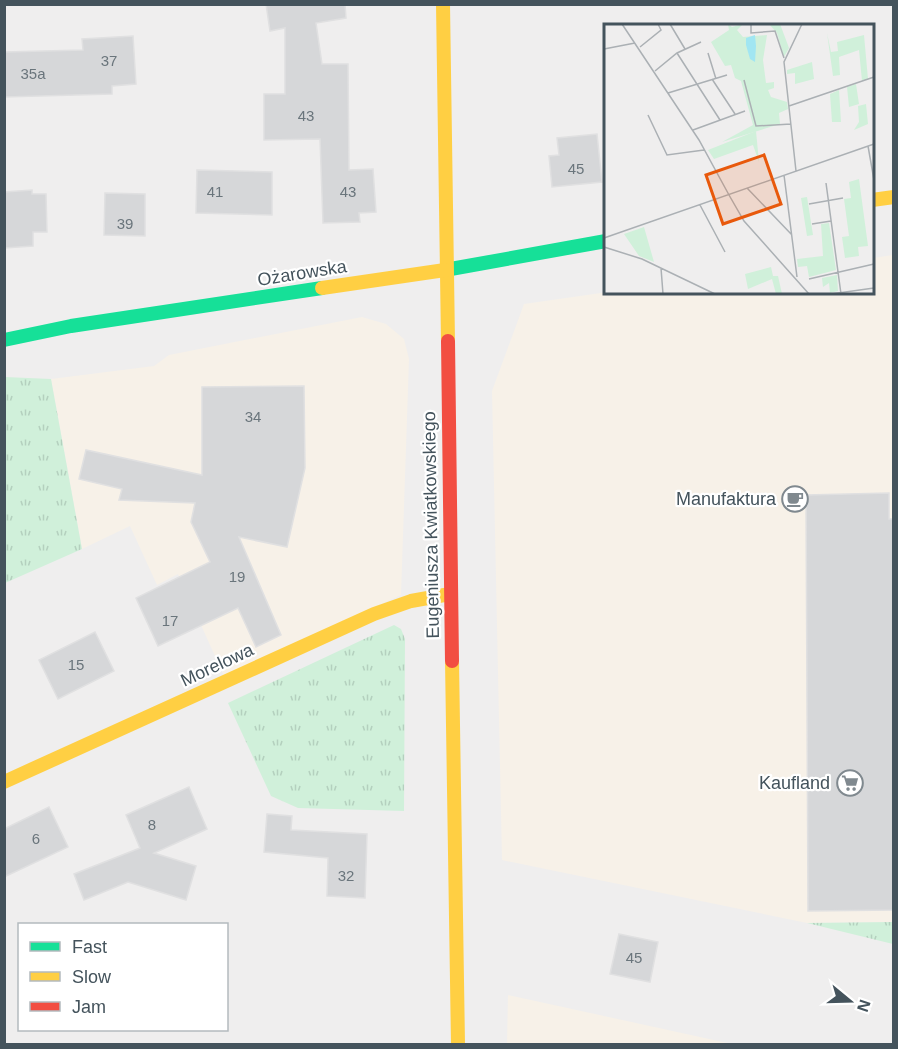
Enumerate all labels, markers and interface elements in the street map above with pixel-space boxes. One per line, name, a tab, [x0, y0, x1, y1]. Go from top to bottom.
inset map	[604, 24, 874, 294]
house number: 37	[101, 52, 117, 69]
house number: 35a	[20, 65, 46, 82]
house number: 43	[298, 107, 314, 124]
house number: 45	[568, 160, 584, 177]
house number: 41	[207, 183, 223, 200]
house number: 43	[340, 183, 356, 200]
house number: 39	[117, 215, 133, 232]
street label: Ożarowska	[256, 256, 349, 290]
house number: 34	[245, 408, 261, 425]
street label: Eugeniusza Kwiatkowskiego	[419, 411, 443, 639]
cafe icon: Manufaktura	[780, 484, 810, 514]
place label: Manufaktura	[676, 489, 777, 509]
house number: 19	[229, 568, 245, 585]
house number: 17	[162, 612, 178, 629]
street label: Morelowa	[177, 639, 257, 691]
house number: 15	[68, 656, 84, 673]
supermarket icon: Kaufland	[835, 768, 865, 798]
place label: Kaufland	[759, 773, 830, 793]
house number: 8	[148, 816, 156, 833]
house number: 6	[32, 830, 40, 847]
house number: 32	[338, 867, 354, 884]
legend	[18, 923, 228, 1031]
text: Fast	[72, 937, 107, 957]
house number: 45	[626, 949, 642, 966]
text: Slow	[72, 967, 112, 987]
north arrow	[820, 971, 880, 1031]
text: Jam	[72, 997, 106, 1017]
text: N	[854, 997, 874, 1014]

